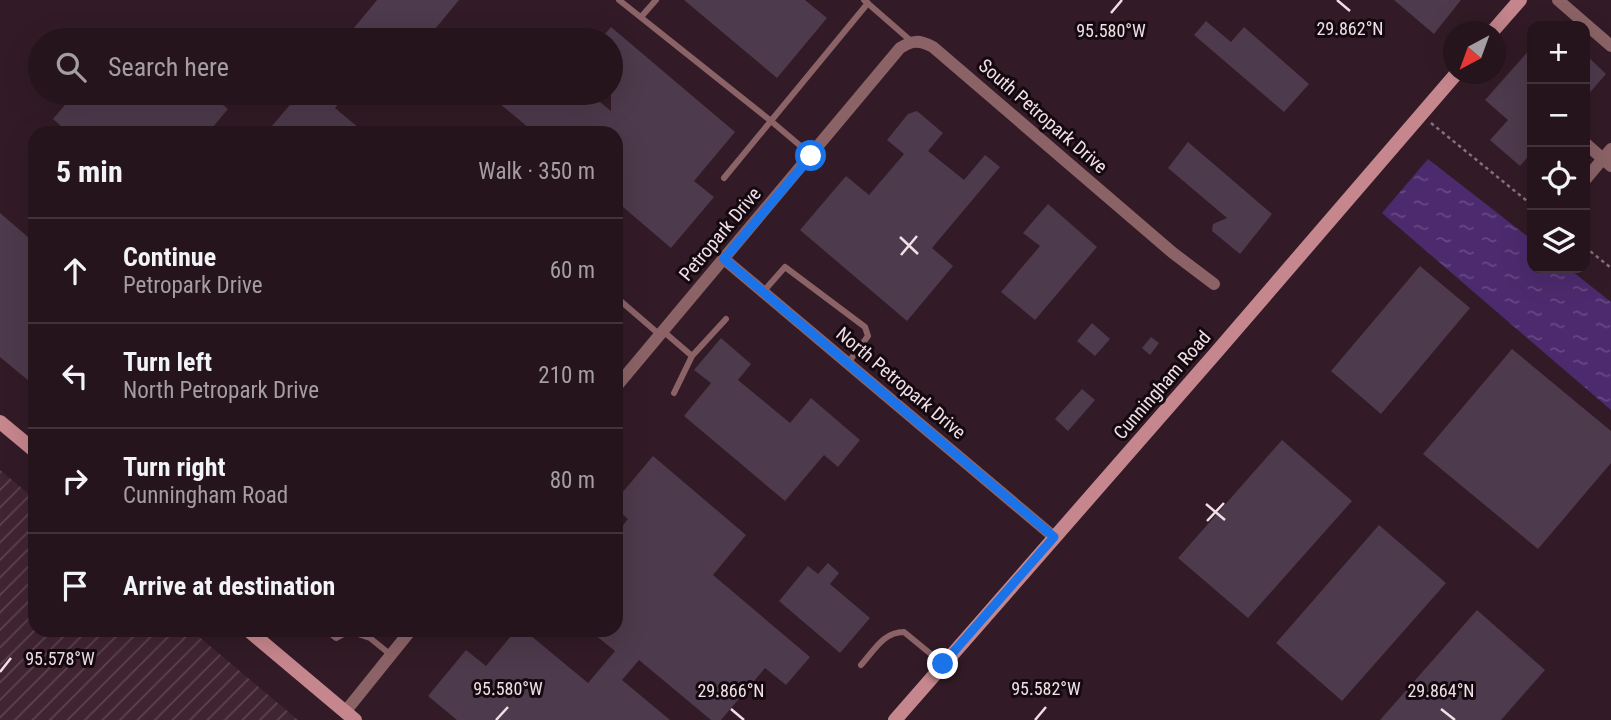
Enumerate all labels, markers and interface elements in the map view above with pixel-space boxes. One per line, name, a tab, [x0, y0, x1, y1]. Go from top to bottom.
text: 29.862°N	[1316, 18, 1384, 39]
text: 95.580°W	[1076, 20, 1146, 41]
north arrow	[1443, 21, 1506, 84]
map controls	[1527, 21, 1590, 273]
button: +	[1527, 21, 1590, 84]
search box	[28, 28, 623, 105]
icon: search	[52, 48, 90, 86]
text: Search here	[108, 52, 229, 82]
street label: South Petropark Drive	[974, 54, 1112, 178]
button: −	[1527, 84, 1590, 147]
route start	[795, 140, 826, 171]
button: locate	[1527, 147, 1590, 210]
text: 5 min	[56, 154, 123, 189]
text: Walk · 350 m	[478, 158, 595, 185]
street label: Petropark Drive	[674, 182, 766, 286]
button: layers	[1527, 210, 1590, 273]
text: Continue	[123, 242, 216, 272]
icon: ahead	[56, 252, 94, 290]
text: 60 m	[550, 257, 595, 284]
text: Petropark Drive	[123, 272, 262, 299]
street label: North Petropark Drive	[832, 322, 970, 444]
street label: Cunningham Road	[1109, 326, 1215, 444]
text: Turn left	[123, 347, 212, 377]
icon: left	[56, 357, 94, 395]
text: 210 m	[538, 362, 595, 389]
text: North Petropark Drive	[123, 377, 319, 404]
text: Turn right	[123, 452, 225, 482]
icon: right	[56, 462, 94, 500]
text: 80 m	[550, 467, 595, 494]
text: Cunningham Road	[123, 482, 288, 509]
icon: arrive	[56, 567, 94, 605]
text: Arrive at destination	[123, 571, 335, 601]
text: 95.578°W	[25, 648, 95, 669]
route end	[927, 648, 958, 679]
text: 95.580°W	[473, 678, 543, 699]
text: 95.582°W	[1011, 678, 1081, 699]
text: 29.866°N	[697, 680, 765, 701]
text: 29.864°N	[1407, 680, 1475, 701]

